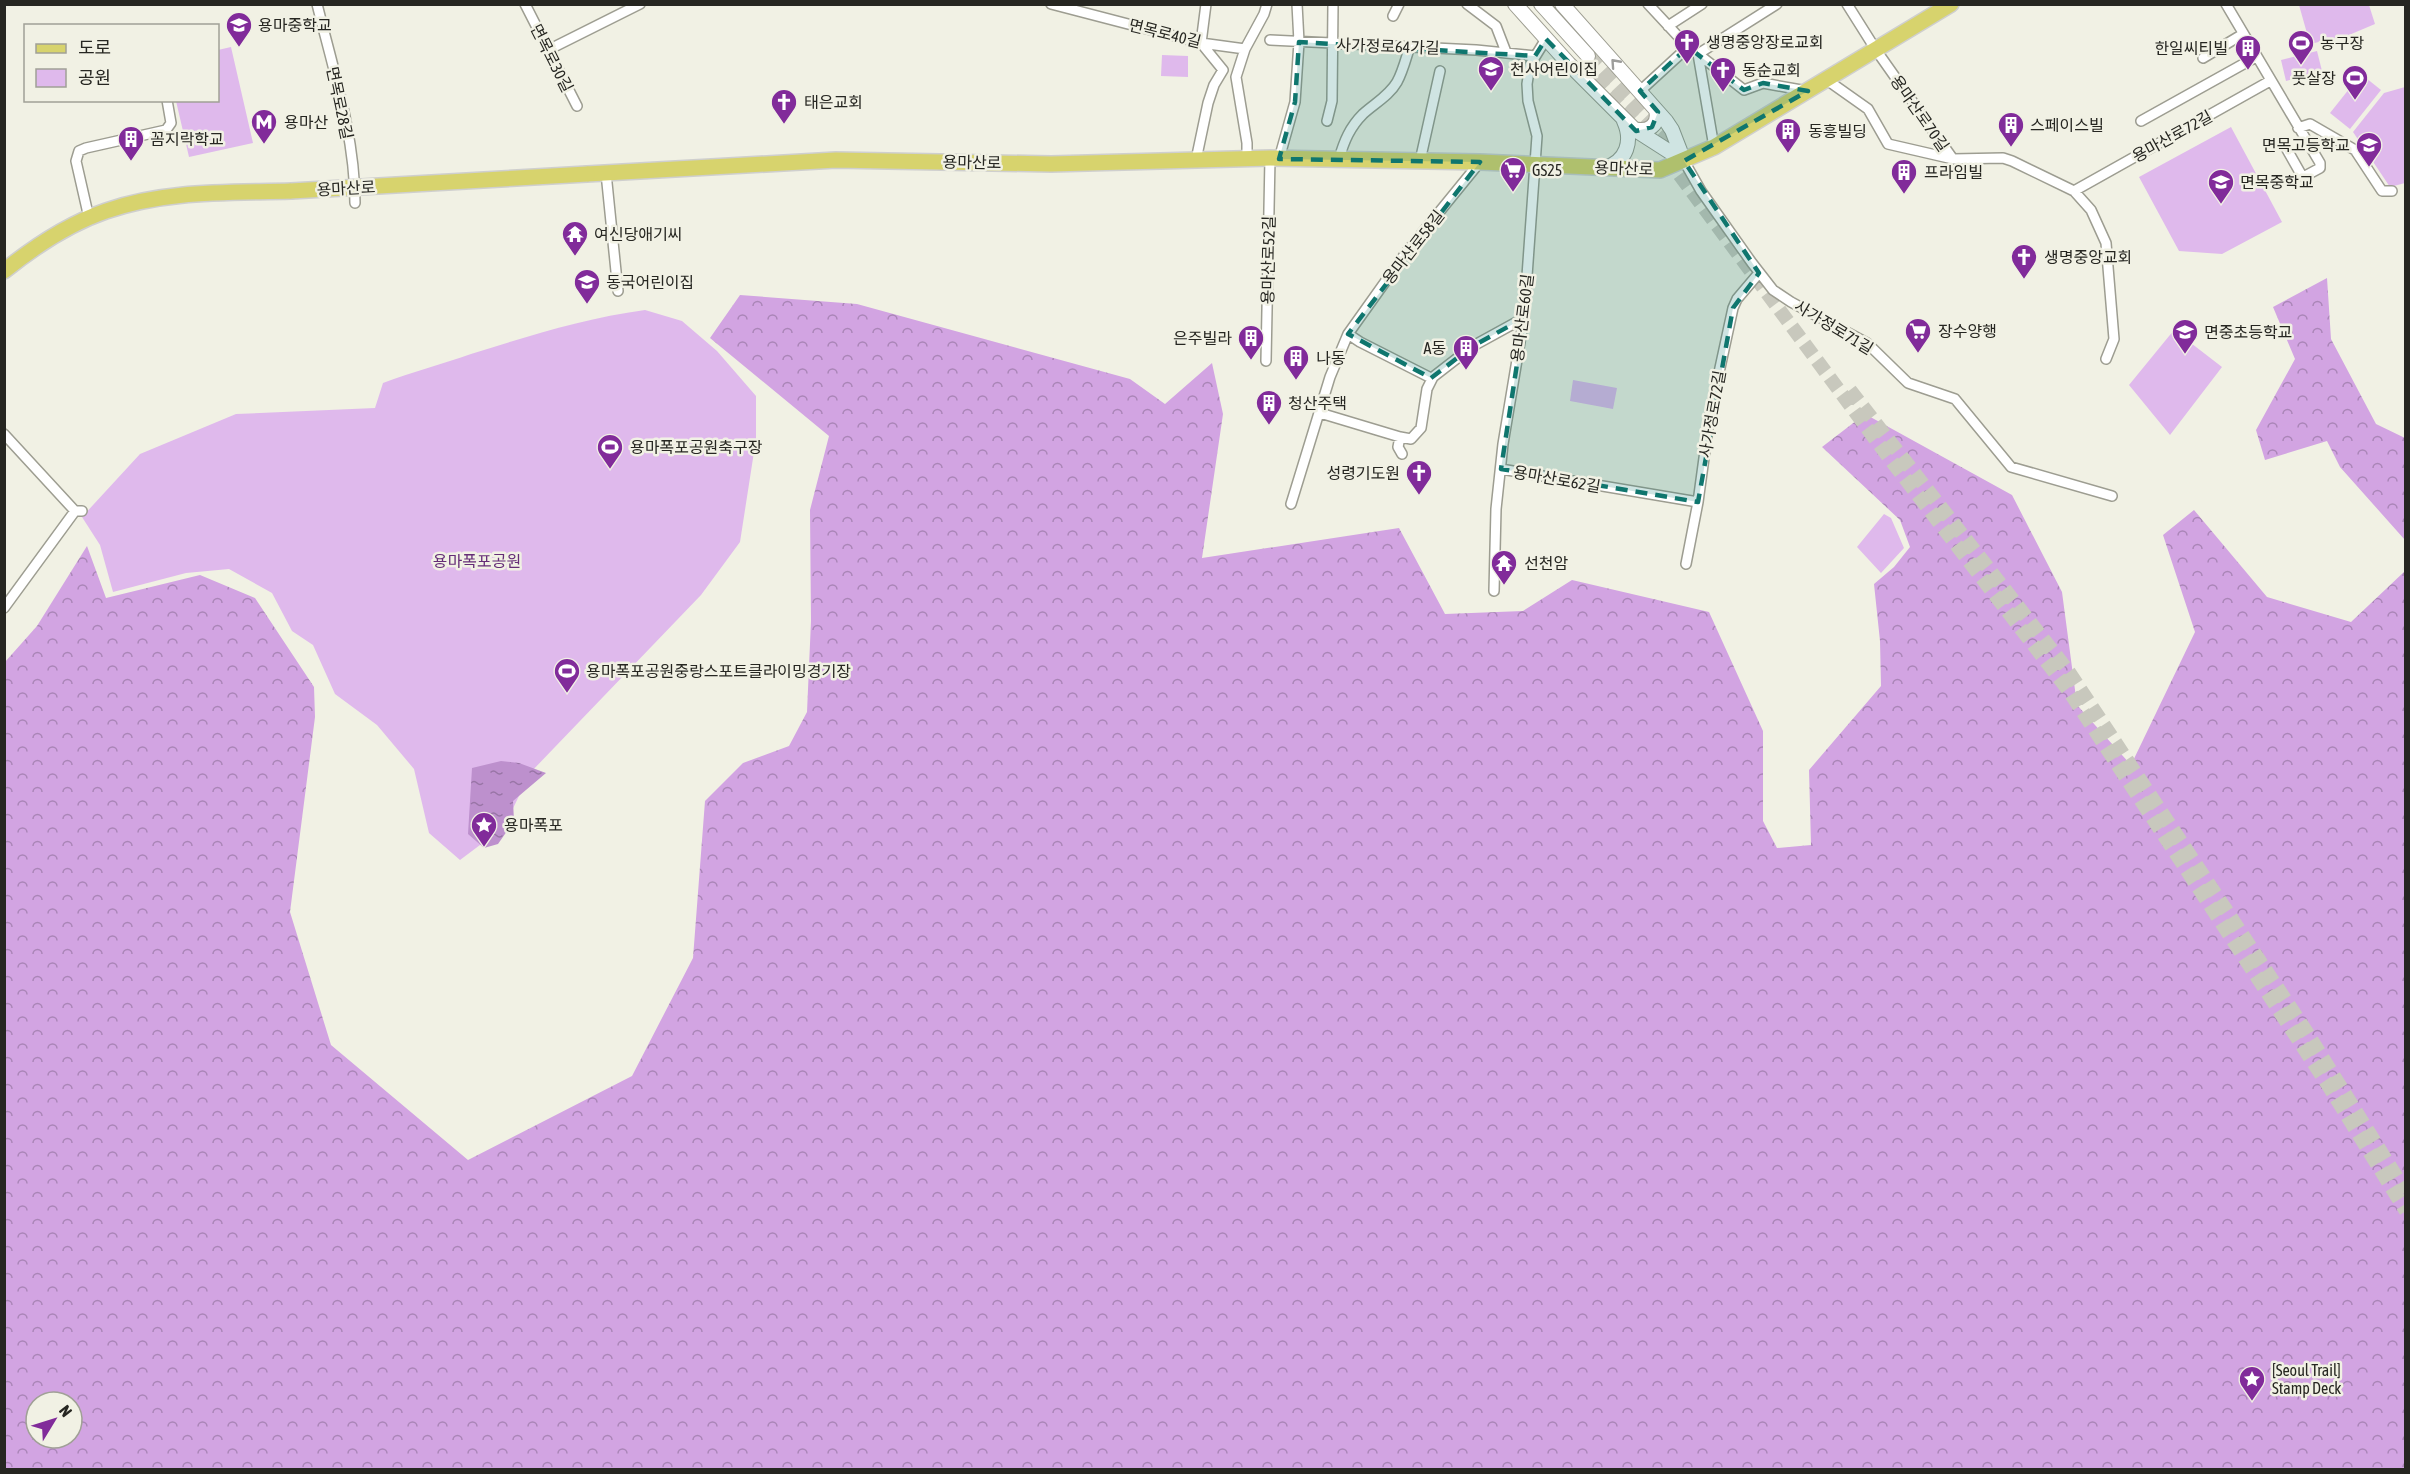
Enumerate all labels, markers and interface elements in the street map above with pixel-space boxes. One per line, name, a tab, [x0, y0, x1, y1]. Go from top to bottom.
school or university icon: 용마중학교	[224, 10, 254, 48]
street label: 면목로40길	[1127, 15, 1203, 51]
place label: 용마중학교	[258, 16, 332, 34]
street label: 면목로30길	[527, 21, 577, 95]
legend	[24, 24, 219, 102]
church icon: 생명중앙장로교회	[1672, 27, 1702, 65]
sports icon: 농구장	[2286, 28, 2316, 66]
place label: 생명중앙장로교회	[1706, 33, 1824, 51]
building icon: 한일씨티빌	[2233, 33, 2263, 71]
place label: 농구장	[2320, 34, 2364, 52]
street label: 사가정로64가길	[1336, 35, 1440, 57]
text: 도로	[78, 37, 111, 58]
place label: 한일씨티빌	[2154, 39, 2228, 57]
school or university icon: 천사어린이집	[1476, 54, 1506, 92]
church icon: 동순교회	[1708, 55, 1738, 93]
one-way arrow	[1611, 59, 1622, 70]
place label: 천사어린이집	[1510, 60, 1598, 78]
place label: 동순교회	[1742, 61, 1801, 79]
sports icon: 풋살장	[2340, 63, 2370, 101]
street label: 면목로28길	[324, 65, 356, 141]
text: 공원	[78, 67, 111, 88]
place label: 풋살장	[2292, 69, 2336, 87]
street label: 용마산로70길	[1887, 72, 1953, 154]
church icon: 태은교회	[769, 87, 799, 125]
place label: 태은교회	[804, 93, 863, 111]
metro station icon: 용마산	[249, 107, 279, 145]
street label: 용마산로72길	[2129, 107, 2215, 165]
building icon: 스페이스빌	[1996, 110, 2026, 148]
place label: 용마산	[284, 113, 328, 131]
building icon: 동흥빌딩	[1773, 116, 1803, 154]
place label: 스페이스빌	[2030, 116, 2104, 134]
place label: 동흥빌딩	[1808, 122, 1867, 140]
building icon: 꼼지락학교	[116, 124, 146, 162]
place label: 꼼지락학교	[150, 130, 224, 148]
school or university icon: 면목고등학교	[2354, 130, 2384, 168]
place label: 면목고등학교	[2262, 136, 2350, 154]
street label: 용마산로	[942, 152, 1002, 172]
supermarket icon: GS25	[1498, 155, 1528, 193]
building icon: 프라임빌	[1889, 157, 1919, 195]
street label: 용마산로	[1594, 158, 1654, 178]
place label: GS25	[1532, 161, 1562, 179]
place label: 프라임빌	[1924, 163, 1983, 181]
school or university icon: 면목중학교	[2206, 167, 2236, 205]
place label: 면목중학교	[2240, 173, 2314, 191]
street label: 용마산로	[316, 177, 376, 199]
street label: 용마산로58길	[1379, 207, 1447, 287]
street label: 용마산로52길	[1258, 216, 1278, 304]
temple icon: 여신당애기씨	[560, 219, 590, 257]
place label: 여신당애기씨	[594, 225, 682, 243]
church icon: 생명중앙교회	[2009, 242, 2039, 280]
place label: 생명중앙교회	[2044, 248, 2132, 266]
school or university icon: 동국어린이집	[572, 267, 602, 305]
place label: 동국어린이집	[606, 273, 694, 291]
street label: 용마산로60길	[1508, 273, 1536, 363]
street label: 사가정로71길	[1791, 296, 1877, 358]
supermarket icon: 장수양행	[1903, 316, 1933, 354]
school or university icon: 면중초등학교	[2170, 317, 2200, 355]
place label: 장수양행	[1938, 322, 1997, 340]
building icon: 은주빌라	[1236, 323, 1266, 361]
place label: 면중초등학교	[2204, 323, 2292, 341]
place label: 은주빌라	[1173, 329, 1232, 347]
building icon: A동	[1451, 333, 1481, 371]
place label: A동	[1423, 339, 1446, 357]
building icon: 나동	[1281, 343, 1311, 381]
place label: 나동	[1316, 349, 1346, 367]
street label: 사가정로72길	[1695, 369, 1729, 459]
building icon: 청산주택	[1254, 388, 1284, 426]
place label: 청산주택	[1288, 394, 1347, 412]
sports icon: 용마폭포공원축구장	[595, 432, 625, 470]
place label: 용마폭포공원축구장	[630, 438, 763, 456]
church icon: 성령기도원	[1404, 458, 1434, 496]
street label: 용마산로62길	[1512, 462, 1602, 496]
place label: 성령기도원	[1326, 464, 1400, 482]
temple icon: 선천암	[1489, 548, 1519, 586]
park label: 용마폭포공원	[433, 552, 521, 570]
place label: 선천암	[1524, 554, 1568, 572]
sports icon: 용마폭포공원중랑스포트클라이밍경기장	[552, 656, 582, 694]
place label: 용마폭포공원중랑스포트클라이밍경기장	[586, 662, 851, 680]
place icon: 용마폭포	[469, 810, 499, 848]
place label: 용마폭포	[504, 816, 563, 834]
place label: [Seoul Trail] Stamp Deck	[2272, 1361, 2341, 1398]
place icon: [Seoul Trail] Stamp Deck	[2237, 1364, 2267, 1402]
north arrow	[24, 1390, 84, 1450]
text: N	[56, 1401, 76, 1420]

